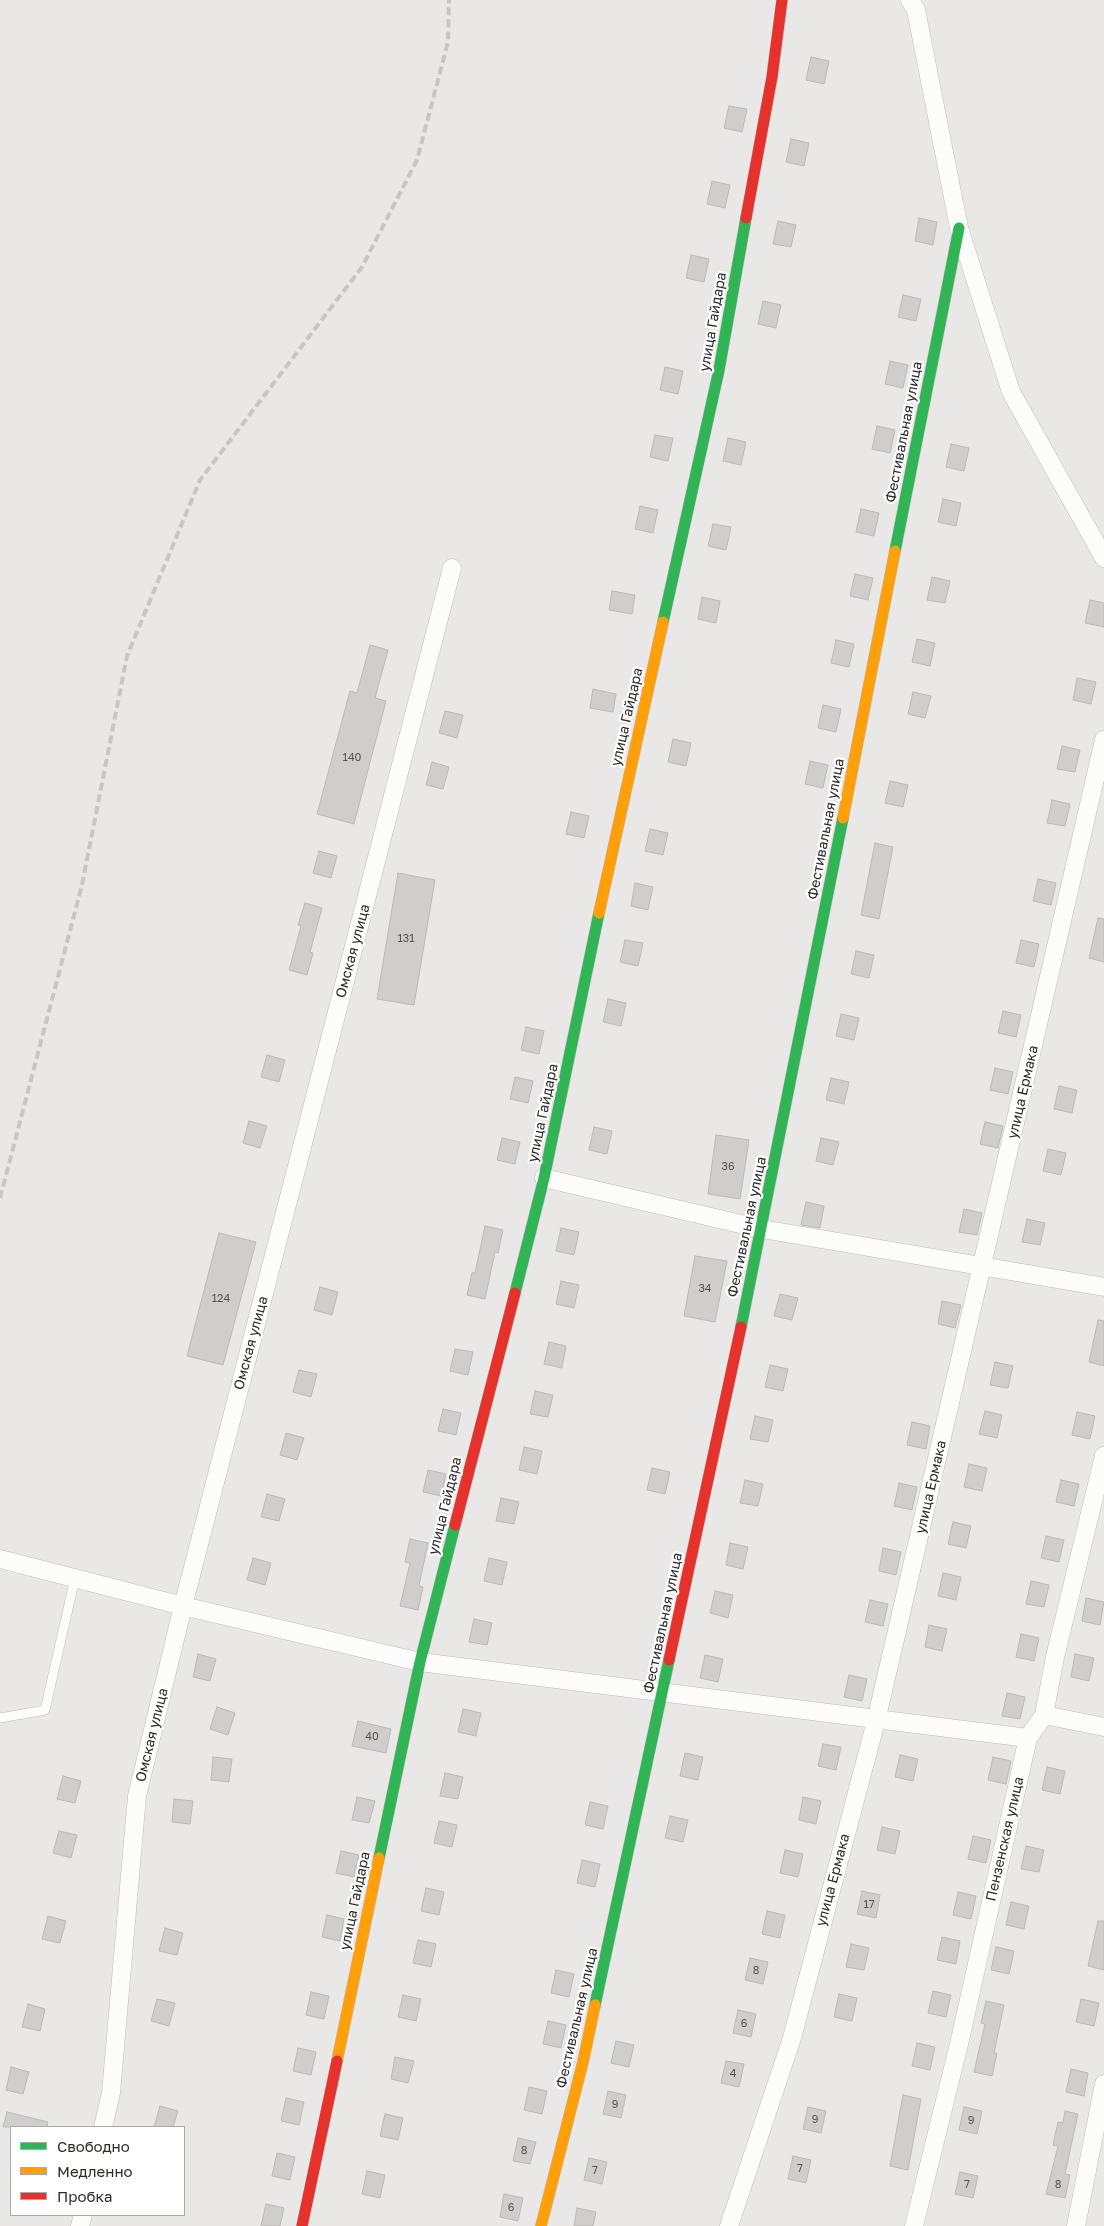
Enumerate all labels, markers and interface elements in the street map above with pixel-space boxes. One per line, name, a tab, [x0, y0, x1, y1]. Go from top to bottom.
street label: улица Гайдара	[696, 271, 730, 373]
street label: Фестивальная улица	[882, 360, 926, 504]
street label: улица Гайдара	[608, 666, 646, 768]
house number: 140	[343, 751, 361, 765]
street label: Фестивальная улица	[804, 757, 848, 901]
street label: Омская улица	[332, 902, 374, 1000]
house number: 131	[397, 932, 415, 946]
street label: улица Ермака	[1004, 1044, 1042, 1140]
street label: улица Гайдара	[524, 1062, 562, 1164]
street label: Фестивальная улица	[724, 1155, 770, 1299]
house number: 36	[721, 1160, 735, 1174]
house number: 34	[698, 1282, 712, 1296]
house number: 124	[212, 1292, 230, 1306]
street label: Омская улица	[230, 1294, 272, 1392]
street label: улица Ермака	[912, 1439, 950, 1535]
street label: улица Гайдара	[425, 1455, 465, 1557]
street label: Фестивальная улица	[640, 1551, 686, 1695]
street label: Омская улица	[132, 1686, 172, 1784]
house number: 40	[365, 1730, 379, 1744]
street label: Пензенская улица	[983, 1775, 1027, 1903]
street label: улица Ермака	[813, 1832, 853, 1928]
street label: улица Гайдара	[336, 1850, 374, 1952]
house number: 17	[863, 1898, 875, 1912]
street label: Фестивальная улица	[553, 1946, 601, 2090]
house number: 8	[753, 1964, 759, 1978]
house number: 6	[741, 2017, 747, 2031]
house number: 4	[730, 2067, 736, 2081]
house number: 9	[612, 2098, 618, 2112]
house number: 9	[812, 2113, 818, 2127]
house number: 9	[968, 2114, 974, 2128]
legend	[10, 2126, 185, 2216]
text: Свободно	[57, 2137, 130, 2155]
house number: 8	[521, 2144, 527, 2158]
text: Медленно	[57, 2162, 133, 2180]
house number: 7	[797, 2162, 803, 2176]
house number: 7	[592, 2164, 598, 2178]
house number: 7	[964, 2178, 970, 2192]
house number: 8	[1055, 2178, 1061, 2192]
text: Пробка	[57, 2187, 112, 2205]
house number: 6	[508, 2201, 514, 2215]

